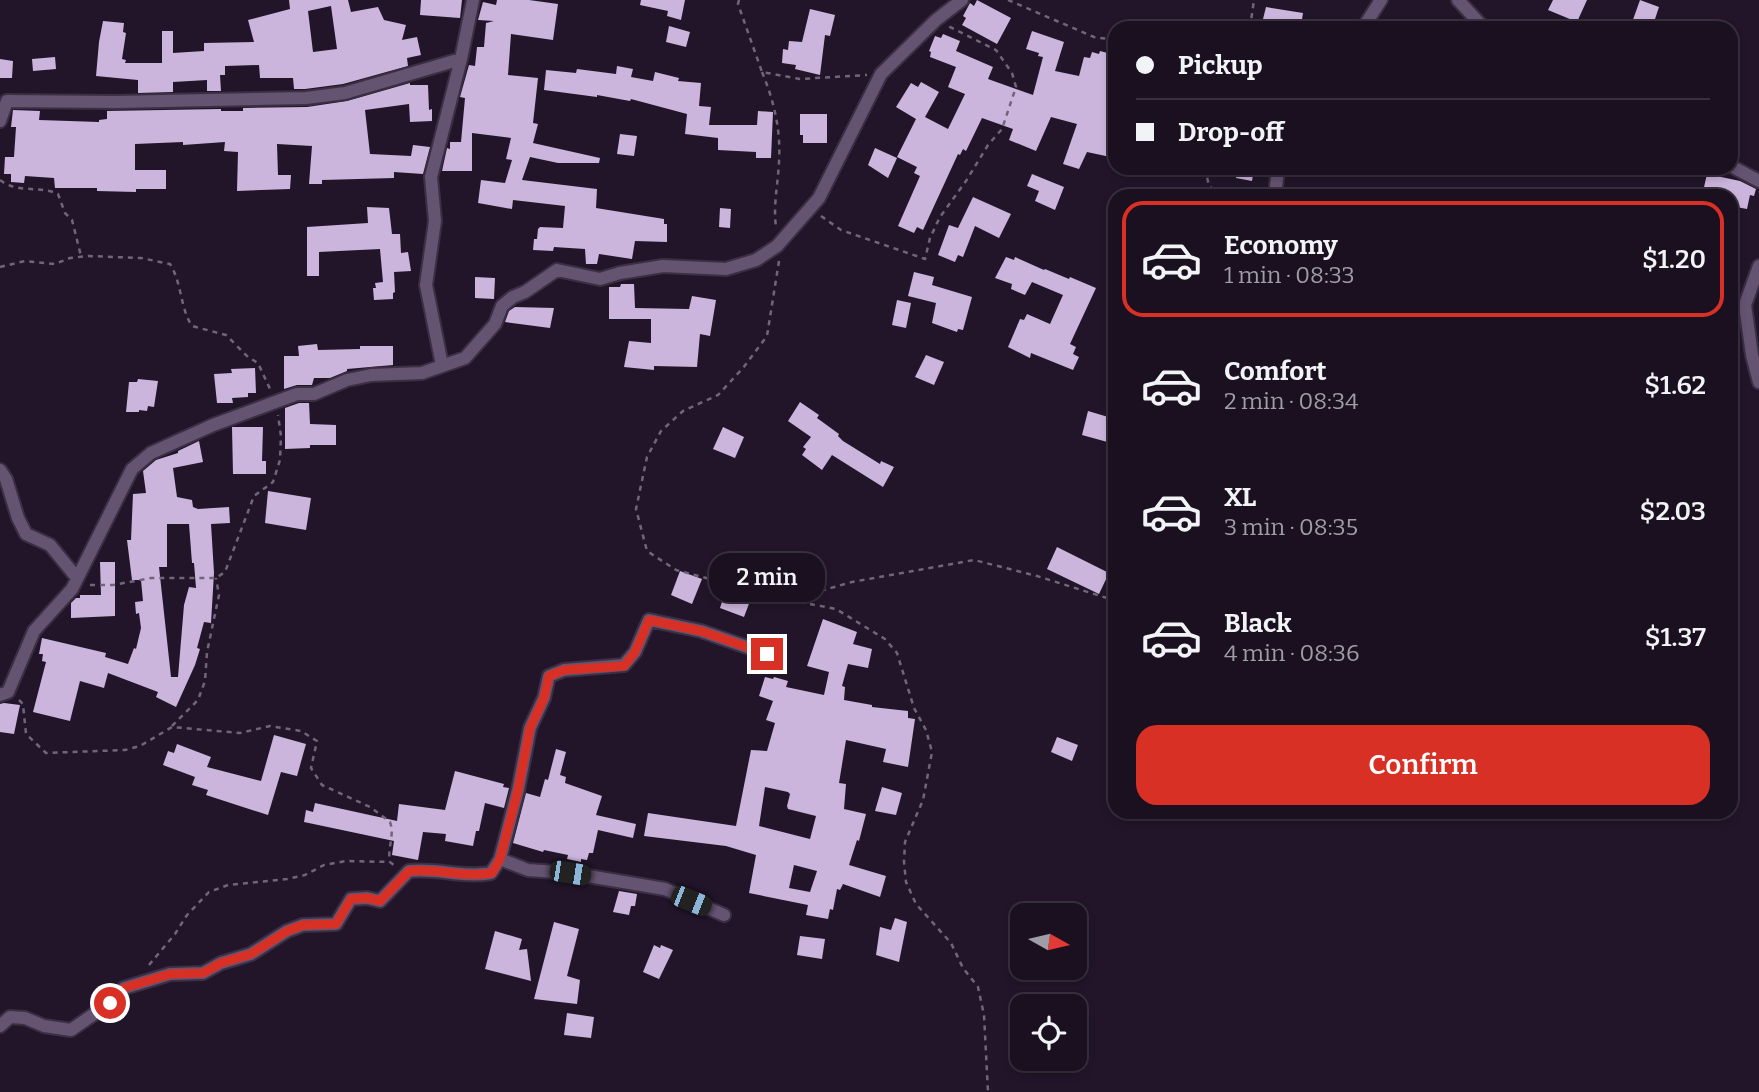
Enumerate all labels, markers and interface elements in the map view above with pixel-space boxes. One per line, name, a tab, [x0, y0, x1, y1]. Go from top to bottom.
text: Pickup	[1178, 50, 1263, 81]
text: Drop-off	[1178, 117, 1284, 148]
icon: car	[1140, 228, 1203, 291]
text: Economy	[1224, 230, 1338, 261]
text: $1.20	[1642, 244, 1706, 275]
text: 1 min · 08:33	[1224, 261, 1355, 289]
icon: car	[1140, 354, 1203, 417]
text: Comfort	[1224, 356, 1327, 387]
text: $1.62	[1644, 370, 1706, 401]
text: 2 min · 08:34	[1224, 387, 1358, 415]
icon: car	[1140, 480, 1203, 543]
text: XL	[1224, 482, 1256, 513]
text: $2.03	[1639, 496, 1706, 527]
text: 3 min · 08:35	[1224, 513, 1358, 541]
callout: 2 min	[709, 552, 825, 602]
text: 2 min	[737, 563, 797, 591]
icon: car	[1140, 606, 1203, 669]
text: Black	[1224, 608, 1292, 639]
text: $1.37	[1645, 622, 1706, 653]
route end	[751, 638, 783, 670]
text: 4 min · 08:36	[1224, 639, 1359, 667]
button: Confirm	[1136, 725, 1710, 805]
car	[548, 859, 593, 887]
car	[668, 883, 715, 919]
north arrow	[1010, 903, 1087, 980]
map controls	[1010, 903, 1087, 1071]
route start	[94, 987, 126, 1019]
button: locate	[1010, 994, 1087, 1071]

